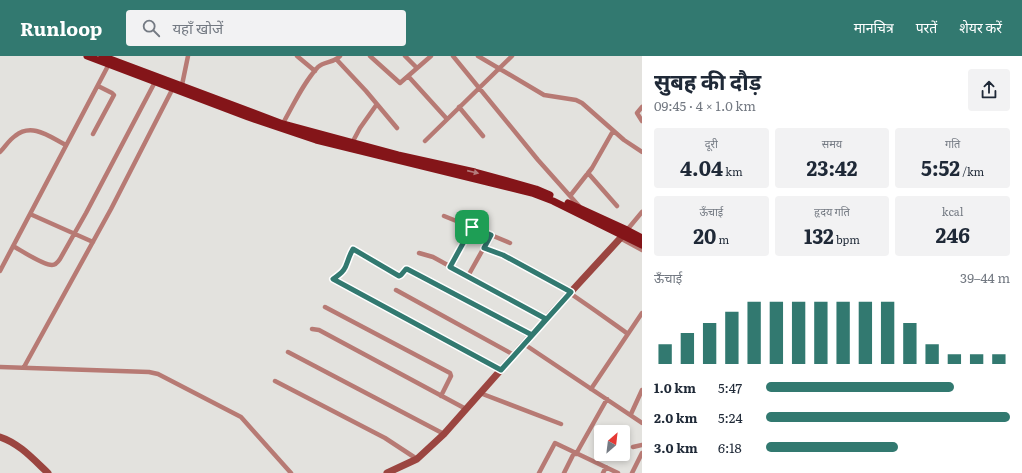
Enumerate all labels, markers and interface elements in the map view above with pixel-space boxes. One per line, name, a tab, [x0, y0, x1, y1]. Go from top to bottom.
search box	[126, 10, 406, 46]
text: Runloop	[20, 14, 102, 42]
text: यहाँ खोजें	[172, 16, 223, 39]
icon: search	[140, 17, 162, 39]
text: मानचित्र	[854, 17, 894, 37]
text: परतें	[916, 17, 937, 37]
text: शेयर करें	[959, 17, 1002, 37]
text: सुबह की दौड़	[654, 64, 761, 97]
button: share	[968, 69, 1010, 111]
text: 09:45 · 4 × 1.0 km	[654, 96, 756, 115]
text: दूरी	[705, 135, 718, 151]
text: समय	[822, 135, 842, 151]
text: गति	[945, 135, 960, 151]
text: 4.04	[680, 152, 723, 182]
text: 23:42	[807, 152, 857, 182]
text: 5:52	[921, 152, 960, 182]
text: km	[723, 163, 743, 179]
text: /km	[960, 163, 984, 179]
one-way arrow	[466, 169, 479, 175]
text: ऊँचाई	[699, 203, 723, 219]
text: हृदय गति	[814, 203, 850, 219]
text: kcal	[942, 203, 964, 219]
pin	[455, 210, 489, 244]
icon: arrive	[461, 216, 483, 238]
text: 246	[935, 219, 970, 249]
text: 20	[693, 220, 716, 250]
text: 132	[804, 220, 834, 250]
text: m	[716, 231, 729, 247]
text: bpm	[834, 231, 860, 247]
text: ऊँचाई	[654, 268, 682, 287]
text: 39–44 m	[960, 268, 1010, 287]
text: 1.0 km	[654, 378, 696, 397]
text: 5:47	[718, 378, 742, 397]
text: 2.0 km	[654, 408, 698, 427]
text: 5:24	[718, 408, 743, 427]
north arrow	[594, 425, 630, 461]
map controls	[594, 425, 630, 461]
text: 3.0 km	[654, 438, 698, 457]
text: 6:18	[718, 438, 742, 457]

